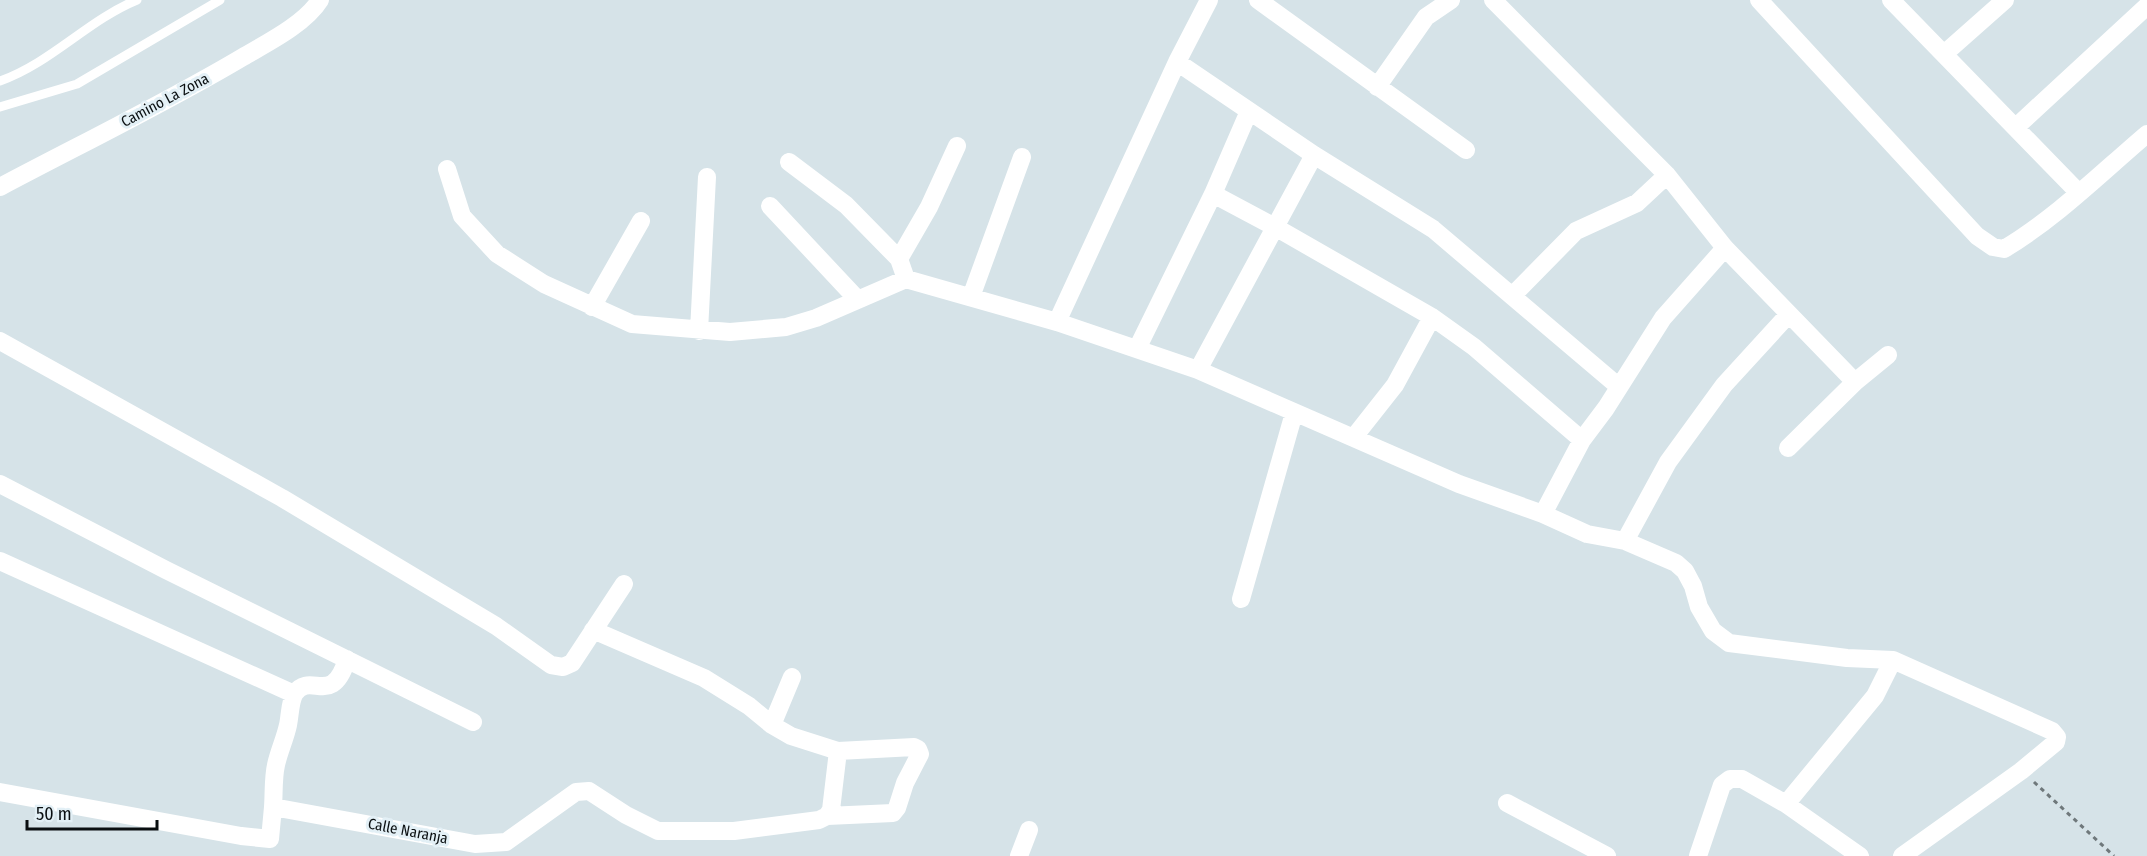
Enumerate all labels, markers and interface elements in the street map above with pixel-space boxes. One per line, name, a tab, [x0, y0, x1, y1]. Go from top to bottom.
street label: Camino La Zona	[118, 69, 212, 131]
scale bar	[27, 793, 158, 831]
text: 50 m	[36, 803, 72, 825]
street label: Calle Naranja	[366, 814, 450, 848]

